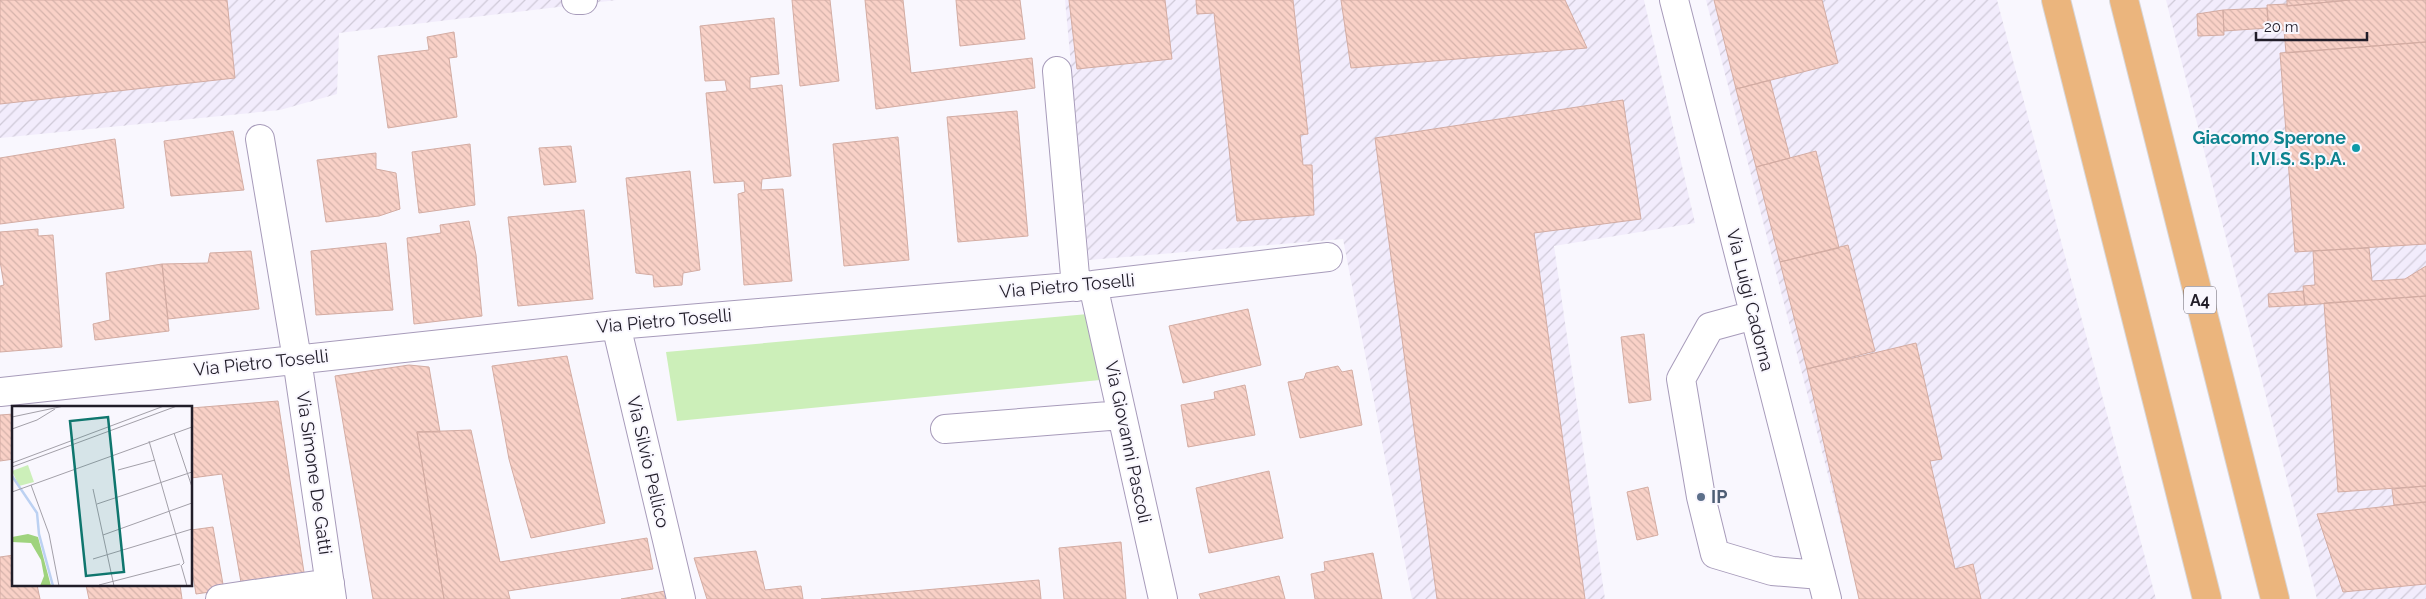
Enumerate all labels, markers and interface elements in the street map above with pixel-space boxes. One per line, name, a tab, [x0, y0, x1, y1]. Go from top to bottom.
scale bar	[2256, 10, 2367, 42]
text: 20 m	[2264, 18, 2299, 36]
place label: Giacomo Sperone I.VI.S. S.p.A.	[2192, 127, 2346, 169]
marker: Giacomo Sperone I.VI.S. S.p.A.	[2350, 142, 2362, 154]
street label: Via Luigi Cadorna	[1723, 227, 1778, 373]
street label: Via Pietro Toselli	[998, 269, 1135, 302]
road number: A4	[2184, 286, 2216, 314]
street label: Via Pietro Toselli	[595, 304, 732, 337]
street label: Via Pietro Toselli	[192, 345, 329, 380]
street label: Via Giovanni Pascoli	[1101, 359, 1156, 525]
street label: Via Simone De Gatti	[293, 390, 336, 556]
street label: Via Silvio Pellico	[623, 394, 674, 530]
inset map	[12, 406, 192, 586]
place label: IP	[1711, 486, 1727, 507]
marker: IP	[1695, 491, 1707, 503]

